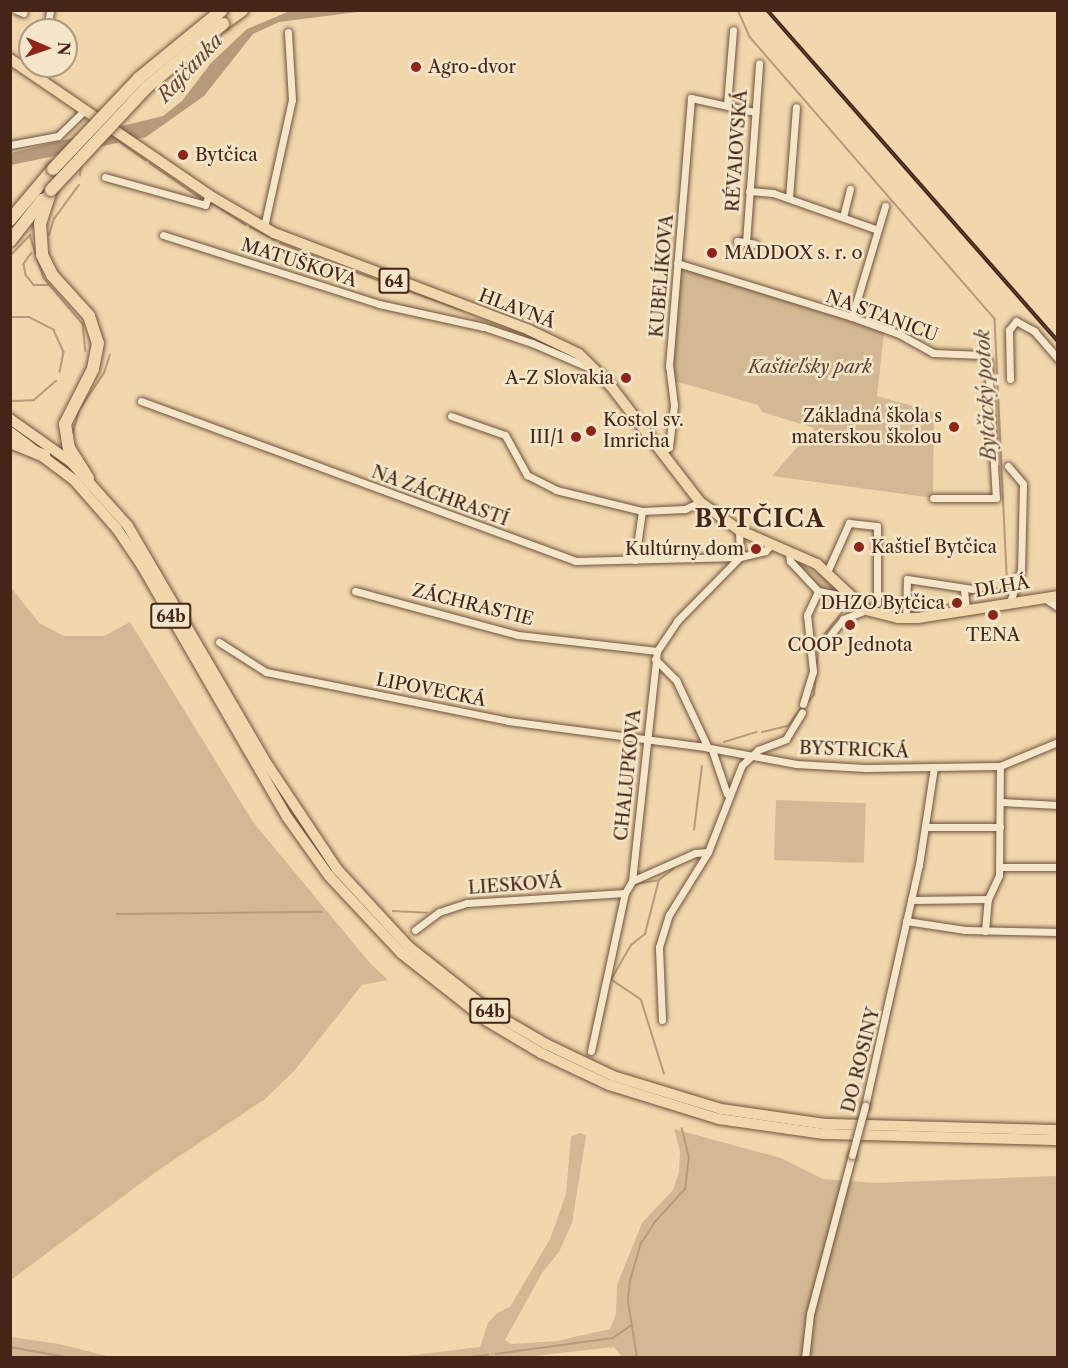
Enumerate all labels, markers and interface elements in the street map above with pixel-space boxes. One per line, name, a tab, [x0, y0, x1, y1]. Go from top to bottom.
north arrow	[18, 18, 78, 78]
water label: Rajčanka	[152, 29, 228, 107]
text: N	[54, 41, 74, 56]
place label: Agro-dvor	[428, 56, 516, 78]
marker: Agro-dvor	[409, 60, 423, 74]
street label: RÉVAIOVSKÁ	[722, 89, 752, 213]
place label: Bytčica	[195, 144, 258, 166]
marker: Bytčica	[176, 148, 190, 162]
street label: KUBELÍKOVA	[646, 214, 678, 338]
street label: MATUŠKOVA	[238, 234, 360, 292]
place label: MADDOX s. r. o	[724, 242, 863, 264]
marker: MADDOX s. r. o	[705, 246, 719, 260]
road number: 64	[378, 268, 410, 294]
street label: HLAVNÁ	[476, 285, 558, 333]
street label: NA STANICU	[823, 286, 941, 346]
water label: Bytčický potok	[971, 329, 1001, 461]
park label: Kaštieľsky park	[748, 356, 872, 378]
place label: A-Z Slovakia	[505, 367, 614, 389]
marker: A-Z Slovakia	[619, 371, 633, 385]
place label: Základná škola s materskou školou	[791, 406, 942, 448]
place label: Kostol sv. Imricha	[603, 410, 684, 452]
marker: Základná škola s materskou školou	[947, 420, 961, 434]
marker: Kostol sv. Imricha	[584, 424, 598, 438]
place label: III/1	[530, 426, 564, 448]
marker: III/1	[569, 430, 583, 444]
street label: NA ZÁCHRASTÍ	[368, 461, 512, 531]
district label: BYTČICA	[695, 505, 825, 533]
place label: Kaštieľ Bytčica	[871, 536, 997, 558]
place label: Kultúrny dom	[624, 538, 744, 560]
marker: Kaštieľ Bytčica	[852, 540, 866, 554]
marker: Kultúrny dom	[749, 542, 763, 556]
street label: DLHÁ	[973, 572, 1031, 602]
street label: ZÁCHRASTIE	[410, 579, 536, 631]
place label: DHZO Bytčica	[820, 592, 945, 614]
marker: DHZO Bytčica	[950, 596, 964, 610]
road number: 64b	[150, 603, 192, 629]
marker: TENA	[986, 608, 1000, 622]
marker: COOP Jednota	[843, 618, 857, 632]
place label: TENA	[966, 624, 1020, 646]
place label: COOP Jednota	[787, 634, 913, 656]
street label: LIPOVECKÁ	[374, 669, 488, 711]
street label: CHALUPKOVA	[610, 708, 646, 842]
street label: BYSTRICKÁ	[799, 737, 909, 763]
street label: LIESKOVÁ	[467, 871, 563, 899]
road number: 64b	[469, 998, 511, 1024]
street label: DO ROSINY	[838, 1005, 884, 1115]

